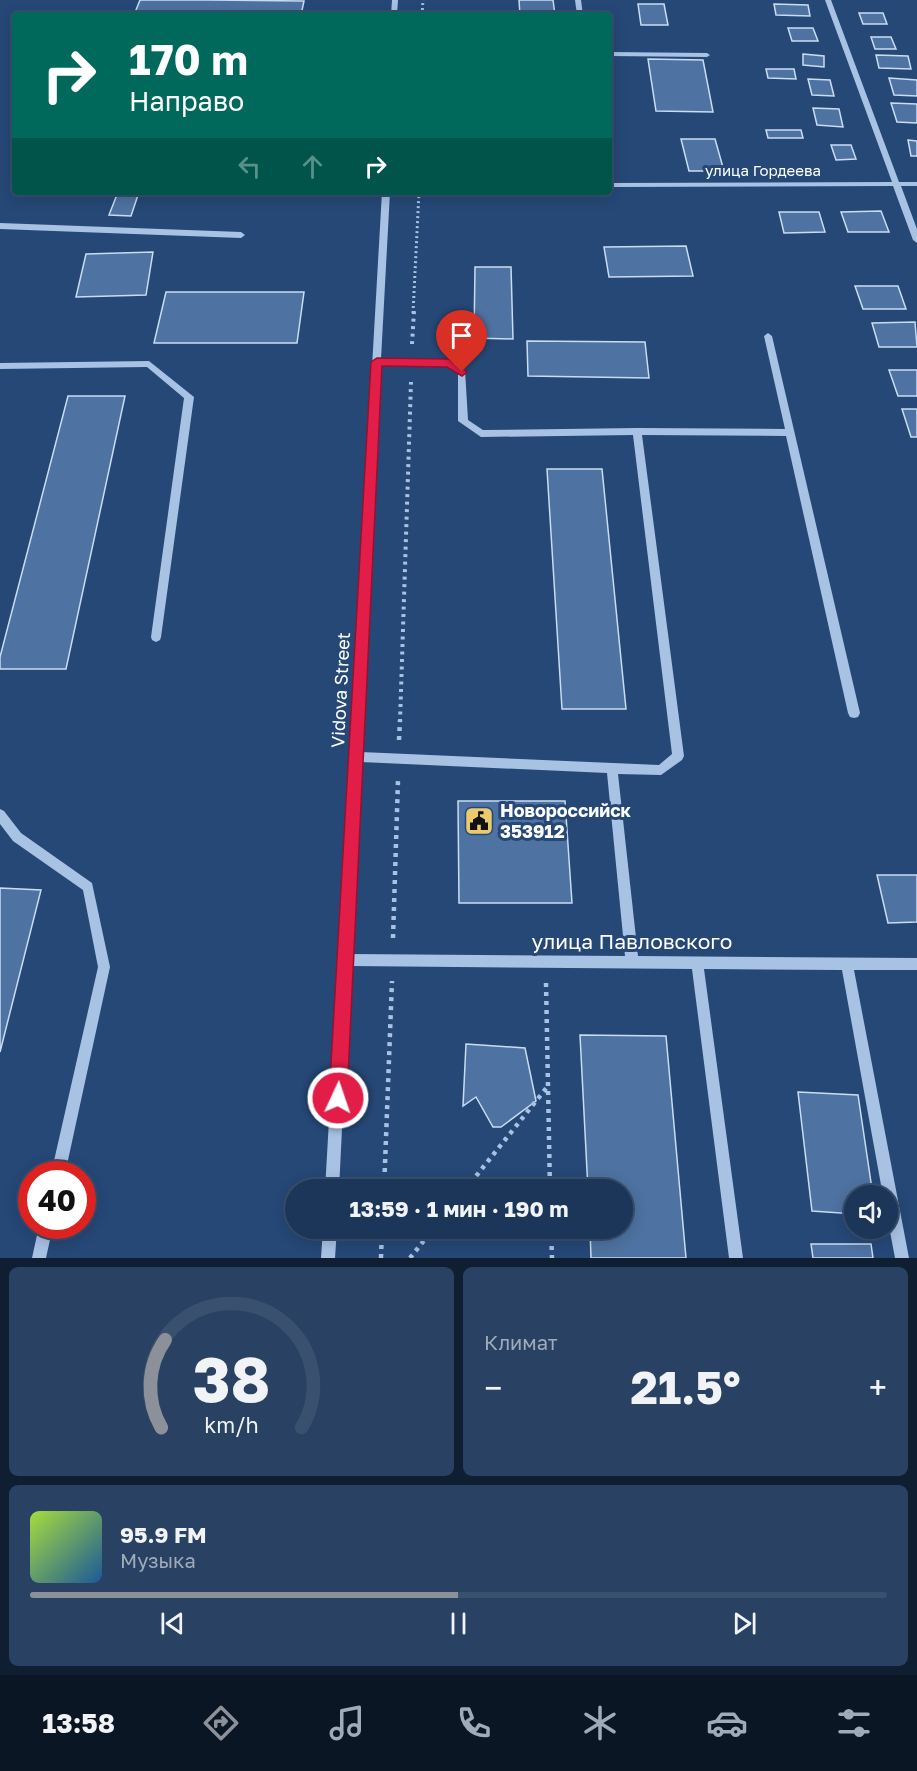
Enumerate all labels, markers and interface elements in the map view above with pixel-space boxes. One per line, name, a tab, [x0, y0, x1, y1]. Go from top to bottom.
text: 170 m	[129, 34, 248, 84]
icon: right	[30, 36, 108, 114]
text: Направо	[129, 85, 244, 117]
icon: left	[233, 150, 266, 183]
icon: ahead	[296, 150, 329, 183]
icon: right	[359, 150, 392, 183]
street label: улица Гордеева	[705, 161, 821, 179]
pin	[436, 310, 487, 372]
icon: arrive	[445, 319, 478, 352]
street label: Vidova Street	[326, 632, 354, 748]
place label: Новороссийск 353912	[500, 799, 632, 842]
public building icon: Новороссийск 353912	[463, 805, 495, 837]
street label: улица Павловского	[532, 928, 732, 954]
position arrow	[306, 1066, 370, 1130]
speed limit sign: 40	[18, 1161, 96, 1239]
map controls	[844, 1185, 898, 1239]
button: sound	[844, 1185, 898, 1239]
text: 13:59 · 1 мин · 190 m	[349, 1195, 569, 1222]
text: Климат	[484, 1330, 558, 1354]
text: 38	[192, 1341, 270, 1416]
text: 21.5°	[630, 1360, 741, 1414]
text: −	[484, 1368, 502, 1407]
text: +	[869, 1368, 887, 1407]
text: km/h	[204, 1413, 259, 1439]
text: 95.9 FM	[120, 1521, 207, 1548]
text: Музыка	[120, 1548, 196, 1572]
icon: previous	[156, 1607, 189, 1640]
icon: pause	[442, 1607, 475, 1640]
icon: next	[728, 1607, 761, 1640]
icon: directions	[200, 1702, 242, 1744]
icon: music	[326, 1702, 368, 1744]
icon: phone	[453, 1702, 495, 1744]
icon: climate	[579, 1702, 621, 1744]
icon: car	[706, 1702, 748, 1744]
icon: filters	[833, 1702, 875, 1744]
text: 13:58	[42, 1707, 115, 1739]

